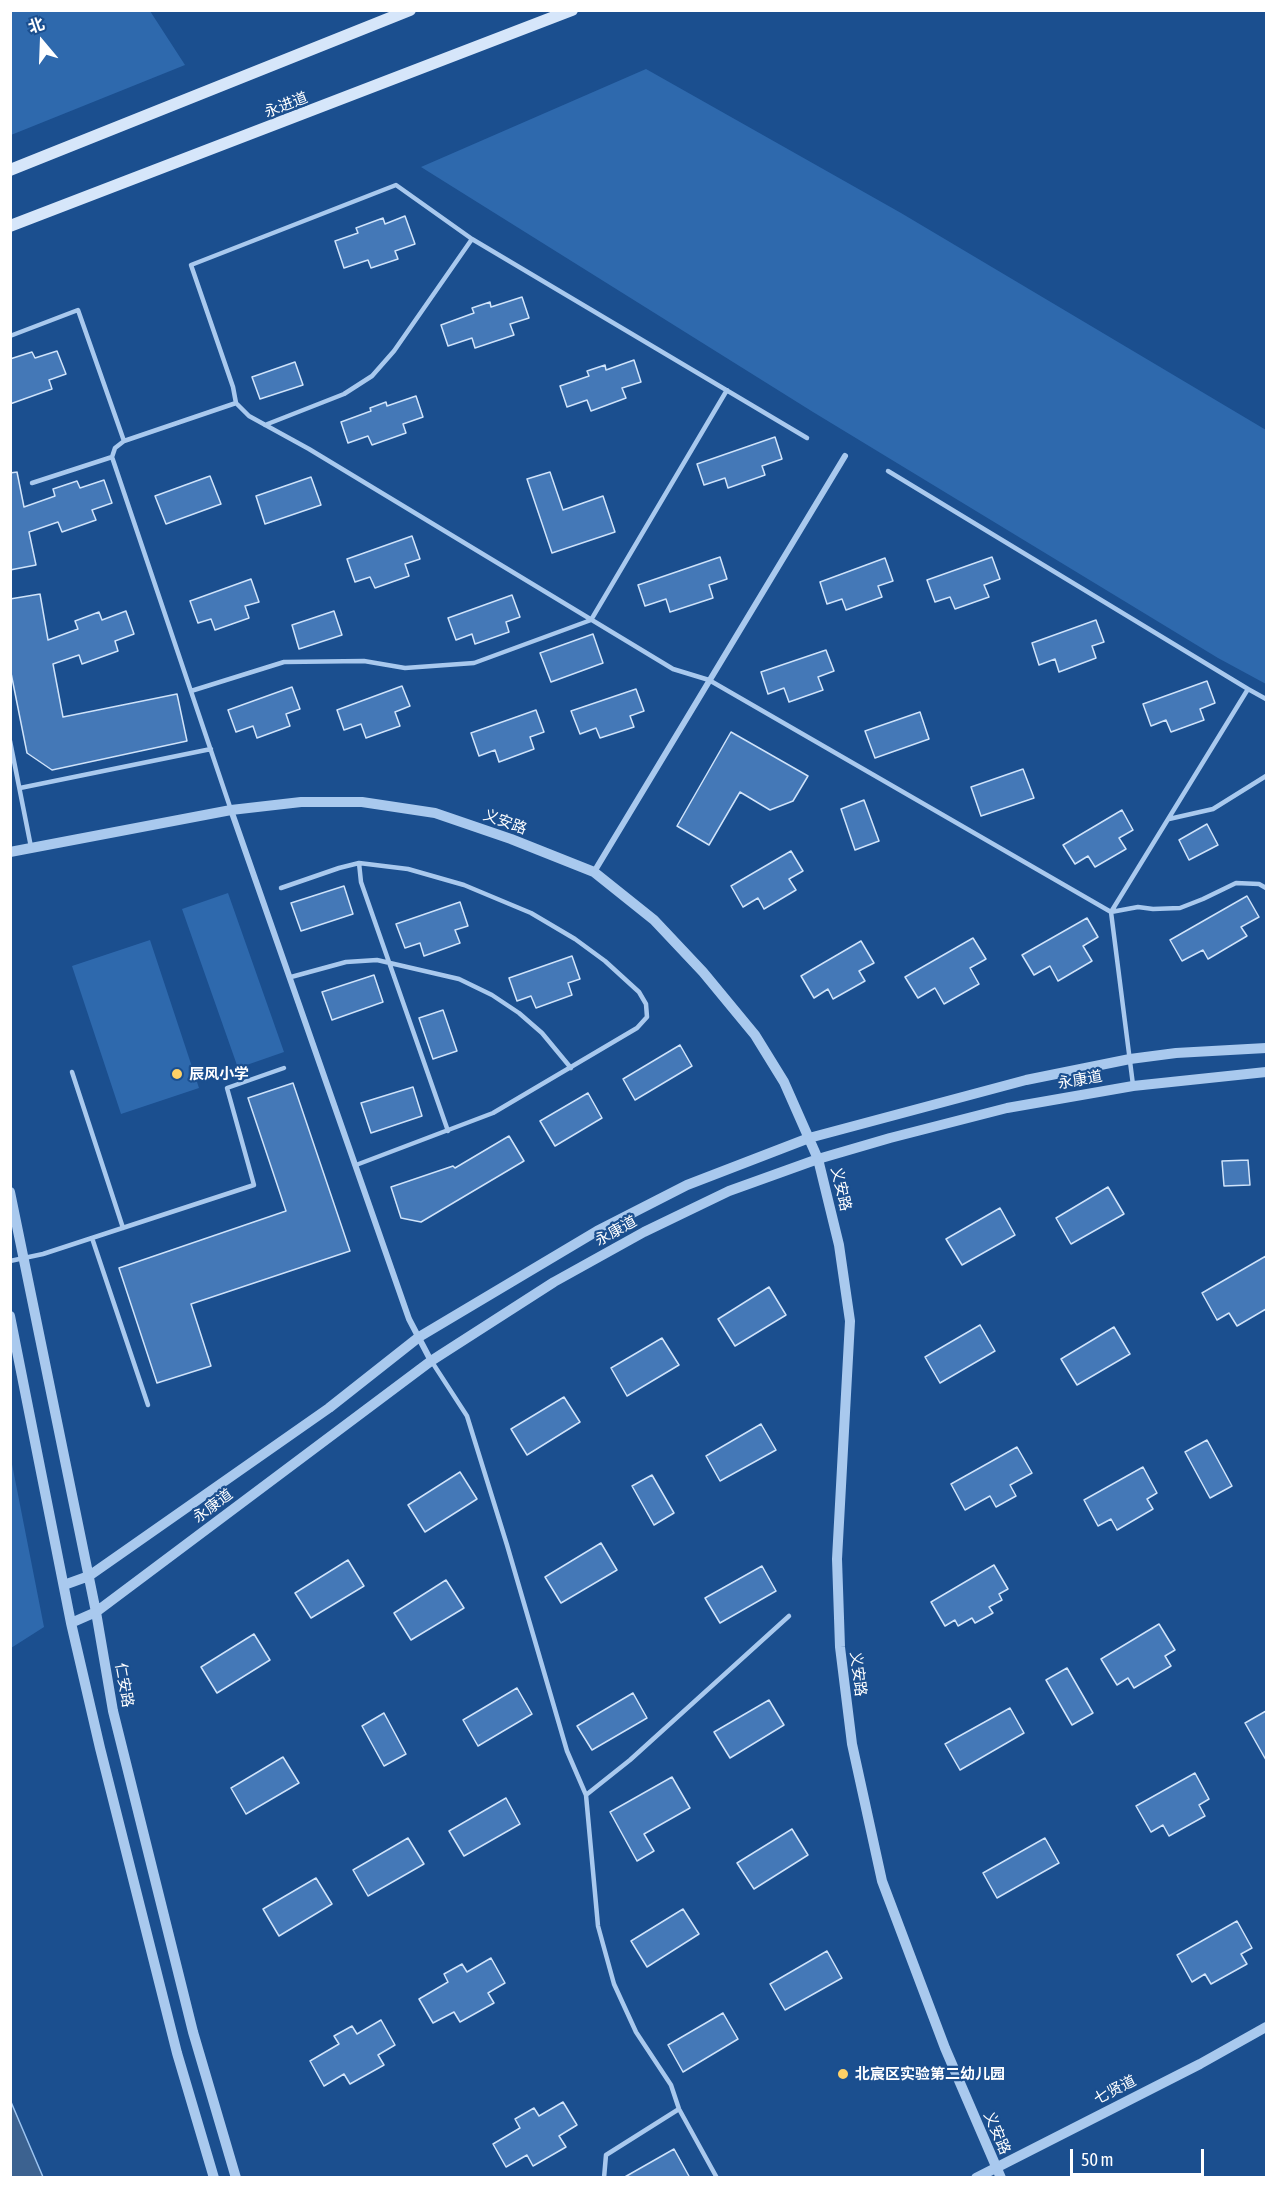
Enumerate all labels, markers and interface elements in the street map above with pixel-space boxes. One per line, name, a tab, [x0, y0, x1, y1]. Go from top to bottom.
north arrow	[12, 12, 72, 72]
text: 北	[26, 14, 47, 36]
street label: 永进道	[262, 89, 310, 121]
street label: 义安路	[481, 806, 529, 838]
place label: 辰风小学	[189, 1065, 249, 1083]
marker: 辰风小学	[170, 1067, 184, 1081]
street label: 永康道	[1056, 1067, 1104, 1093]
street label: 义安路	[827, 1165, 855, 1213]
street label: 永康道	[592, 1212, 640, 1250]
street label: 永康道	[190, 1485, 236, 1527]
street label: 义安路	[846, 1651, 870, 1697]
street label: 仁安路	[111, 1661, 137, 1709]
place label: 北宸区实验第二幼儿园	[855, 2065, 1005, 2083]
marker: 北宸区实验第二幼儿园	[836, 2067, 850, 2081]
street label: 七贤道	[1091, 2072, 1139, 2108]
street label: 义安路	[980, 2109, 1014, 2157]
scale bar	[1073, 2137, 1206, 2175]
text: 50 m	[1081, 2149, 1113, 2170]

